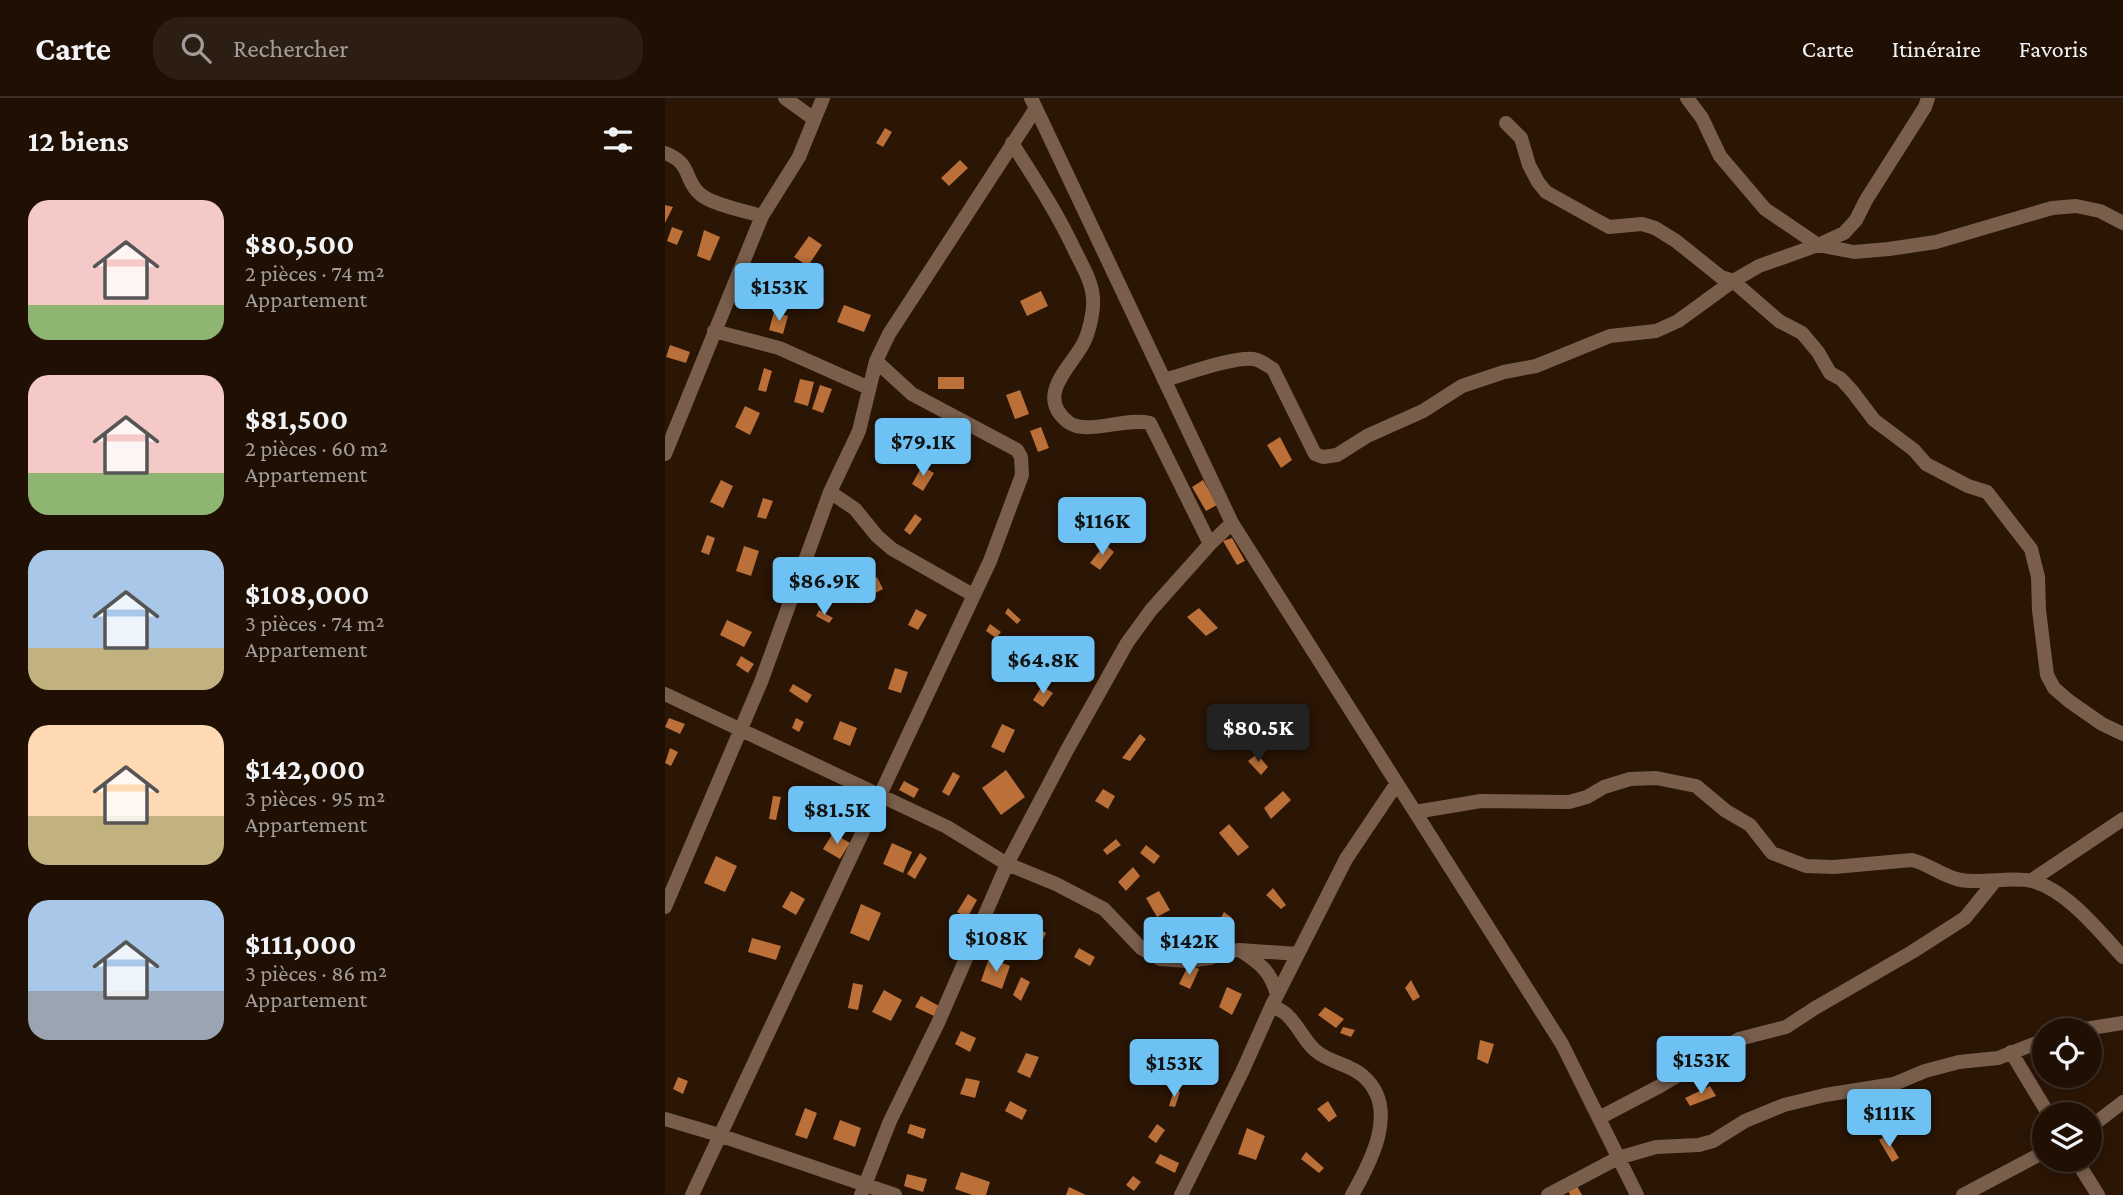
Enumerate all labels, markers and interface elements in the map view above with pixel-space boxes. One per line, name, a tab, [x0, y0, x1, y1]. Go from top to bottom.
search box	[153, 17, 643, 80]
icon: search	[177, 29, 215, 67]
text: Carte	[35, 30, 111, 67]
text: Rechercher	[233, 34, 349, 63]
text: Carte	[1802, 35, 1854, 62]
text: Itinéraire	[1892, 35, 1981, 62]
text: Favoris	[2019, 35, 2088, 62]
icon: filters	[599, 121, 637, 159]
text: 12 biens	[28, 124, 129, 157]
text: $80,500	[245, 227, 354, 260]
icon: home	[84, 228, 168, 312]
text: 2 pièces · 74 m²	[245, 260, 385, 286]
pin: $153K	[730, 264, 828, 323]
text: $153K	[751, 273, 807, 299]
text: Appartement	[245, 286, 367, 312]
text: $81,500	[245, 402, 348, 435]
icon: home	[84, 403, 168, 487]
pin: $79.1K	[866, 418, 980, 478]
text: $79.1K	[891, 428, 955, 454]
text: 2 pièces · 60 m²	[245, 435, 388, 461]
text: Appartement	[245, 461, 367, 487]
pin: $116K	[1053, 498, 1151, 557]
text: $116K	[1074, 507, 1130, 533]
pin: $86.9K	[767, 558, 881, 617]
text: $86.9K	[789, 567, 859, 593]
text: $108,000	[245, 577, 370, 610]
icon: home	[84, 578, 168, 662]
text: 3 pièces · 74 m²	[245, 610, 385, 636]
text: Appartement	[245, 636, 367, 662]
pin: $64.8K	[986, 636, 1100, 696]
text: $64.8K	[1008, 646, 1078, 672]
pin: $80.5K	[1201, 704, 1315, 764]
text: $80.5K	[1223, 714, 1293, 740]
text: $142,000	[245, 752, 365, 785]
icon: home	[84, 753, 168, 837]
text: 3 pièces · 95 m²	[245, 785, 385, 811]
pin: $81.5K	[780, 786, 894, 846]
text: $81.5K	[804, 796, 870, 822]
text: Appartement	[245, 811, 367, 837]
pin: $108K	[947, 914, 1045, 974]
pin: $142K	[1140, 918, 1238, 977]
text: $108K	[965, 924, 1027, 950]
text: $111,000	[245, 927, 357, 960]
text: $142K	[1160, 927, 1218, 953]
icon: home	[84, 928, 168, 1012]
text: 3 pièces · 86 m²	[245, 960, 387, 986]
text: Appartement	[245, 986, 367, 1012]
map controls	[2032, 1018, 2102, 1172]
button: locate	[2032, 1018, 2102, 1088]
pin: $153K	[1652, 1037, 1750, 1096]
pin: $153K	[1125, 1040, 1223, 1099]
text: $153K	[1673, 1046, 1729, 1072]
text: $153K	[1146, 1049, 1202, 1075]
pin: $111K	[1840, 1090, 1938, 1149]
text: $111K	[1863, 1099, 1915, 1125]
button: layers	[2032, 1102, 2102, 1172]

